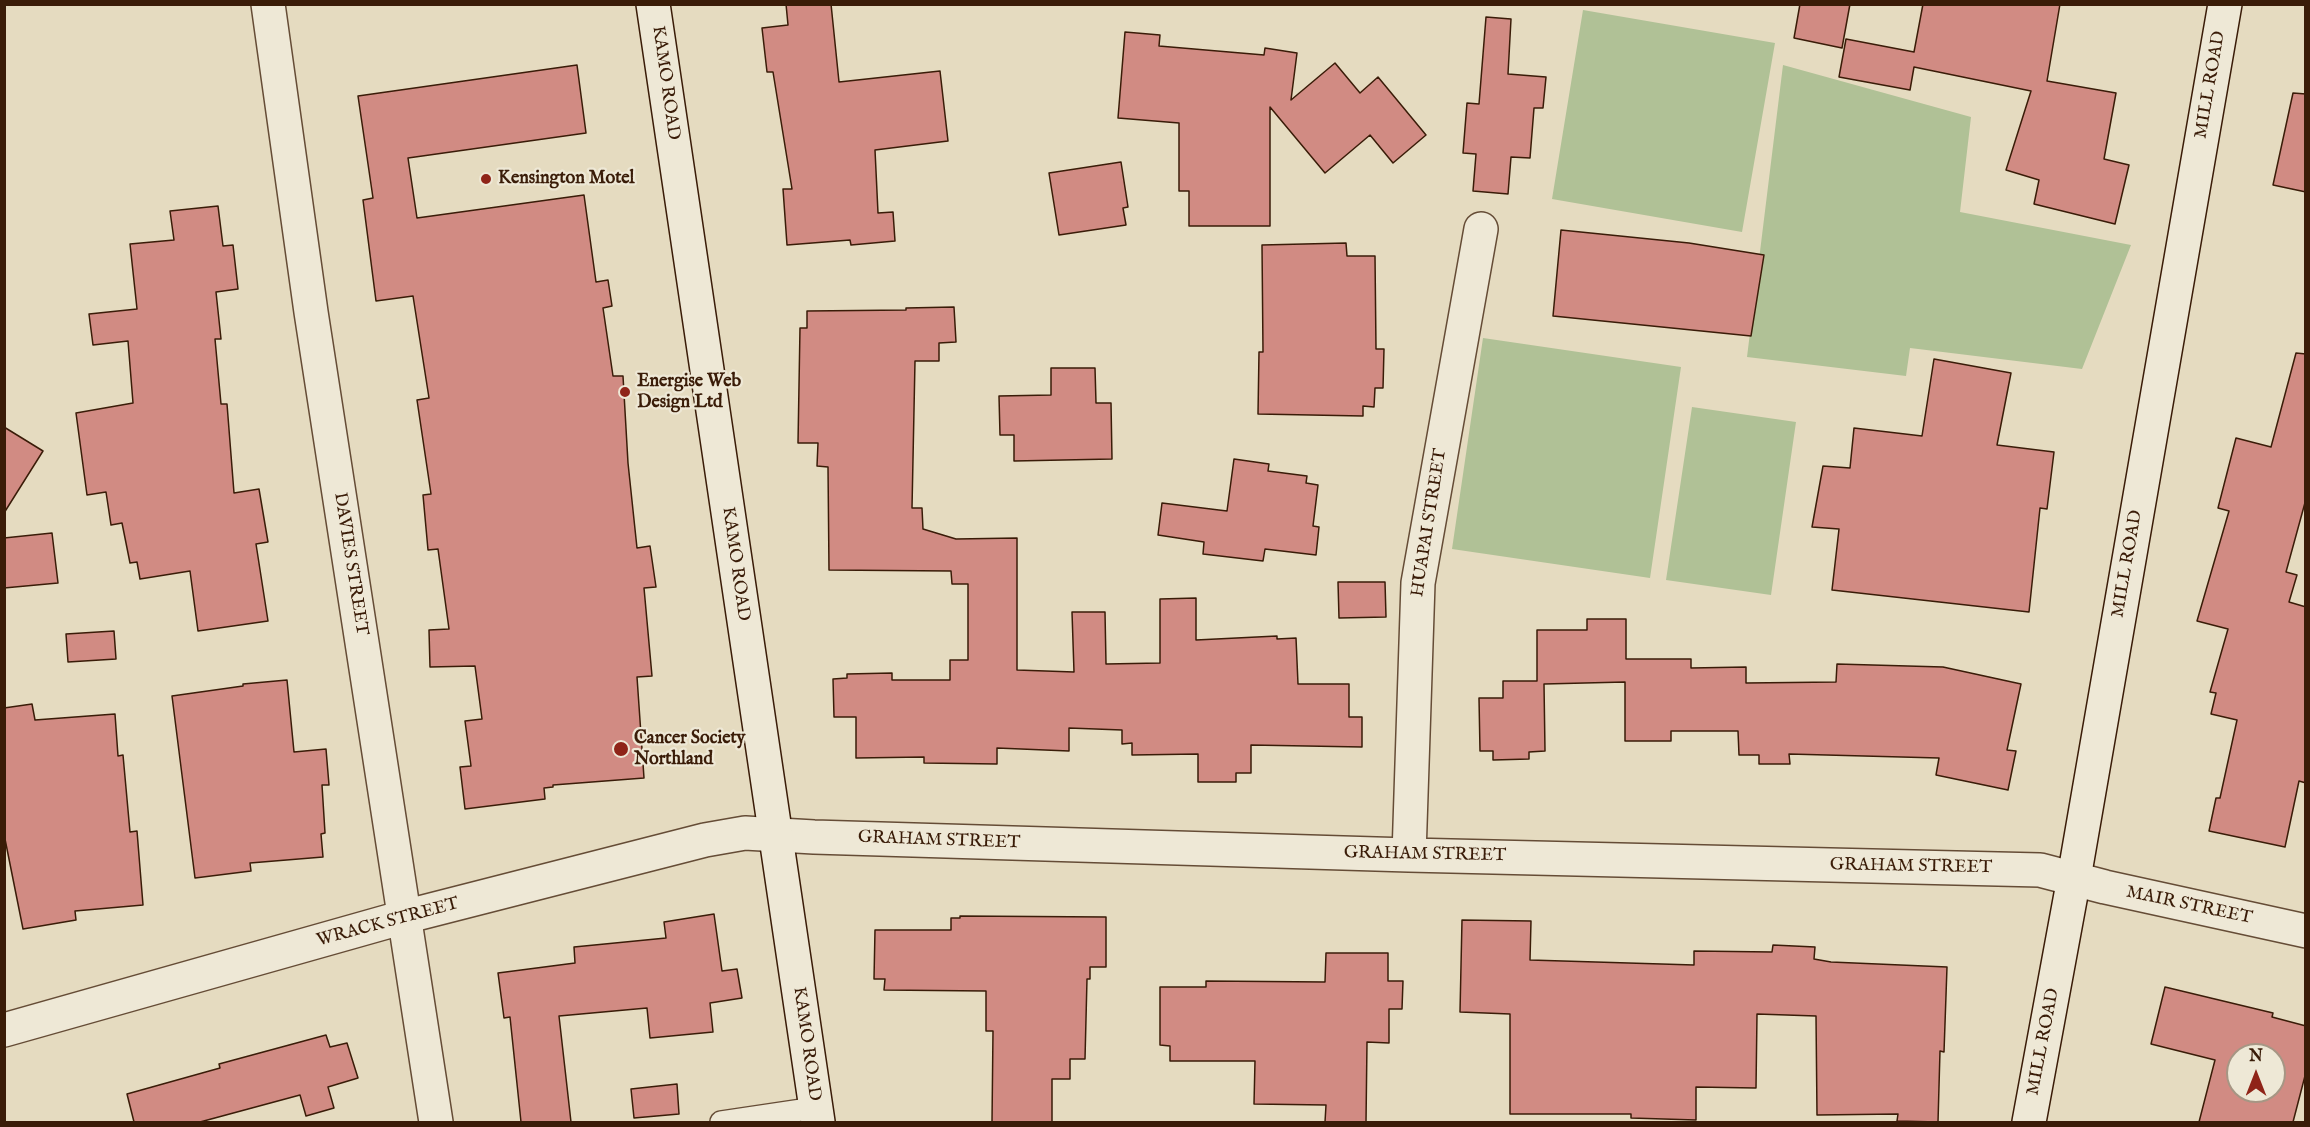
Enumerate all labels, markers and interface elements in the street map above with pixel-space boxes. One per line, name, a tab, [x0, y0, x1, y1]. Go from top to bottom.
street label: KAMO ROAD	[646, 24, 684, 142]
street label: MILL ROAD	[2191, 30, 2231, 140]
place label: Kensington Motel	[498, 168, 635, 190]
marker: Kensington Motel	[479, 172, 493, 186]
place label: Energise Web Design Ltd	[637, 371, 741, 413]
marker: Energise Web Design Ltd	[618, 385, 632, 399]
street label: HUAPAI STREET	[1408, 447, 1452, 599]
street label: DAVIES STREET	[328, 491, 372, 637]
street label: KAMO ROAD	[716, 505, 754, 623]
street label: MILL ROAD	[2108, 509, 2148, 619]
place label: Cancer Society Northland	[634, 728, 745, 771]
marker: Cancer Society Northland	[612, 740, 630, 758]
street label: GRAHAM STREET	[857, 827, 1021, 855]
street label: GRAHAM STREET	[1344, 843, 1506, 867]
street label: GRAHAM STREET	[1830, 855, 1992, 879]
street label: MAIR STREET	[2124, 882, 2254, 930]
street label: WRACK STREET	[314, 894, 462, 952]
street label: KAMO ROAD	[787, 985, 825, 1103]
street label: MILL ROAD	[2023, 987, 2065, 1097]
north arrow	[2226, 1043, 2286, 1103]
text: N	[2249, 1047, 2263, 1067]

